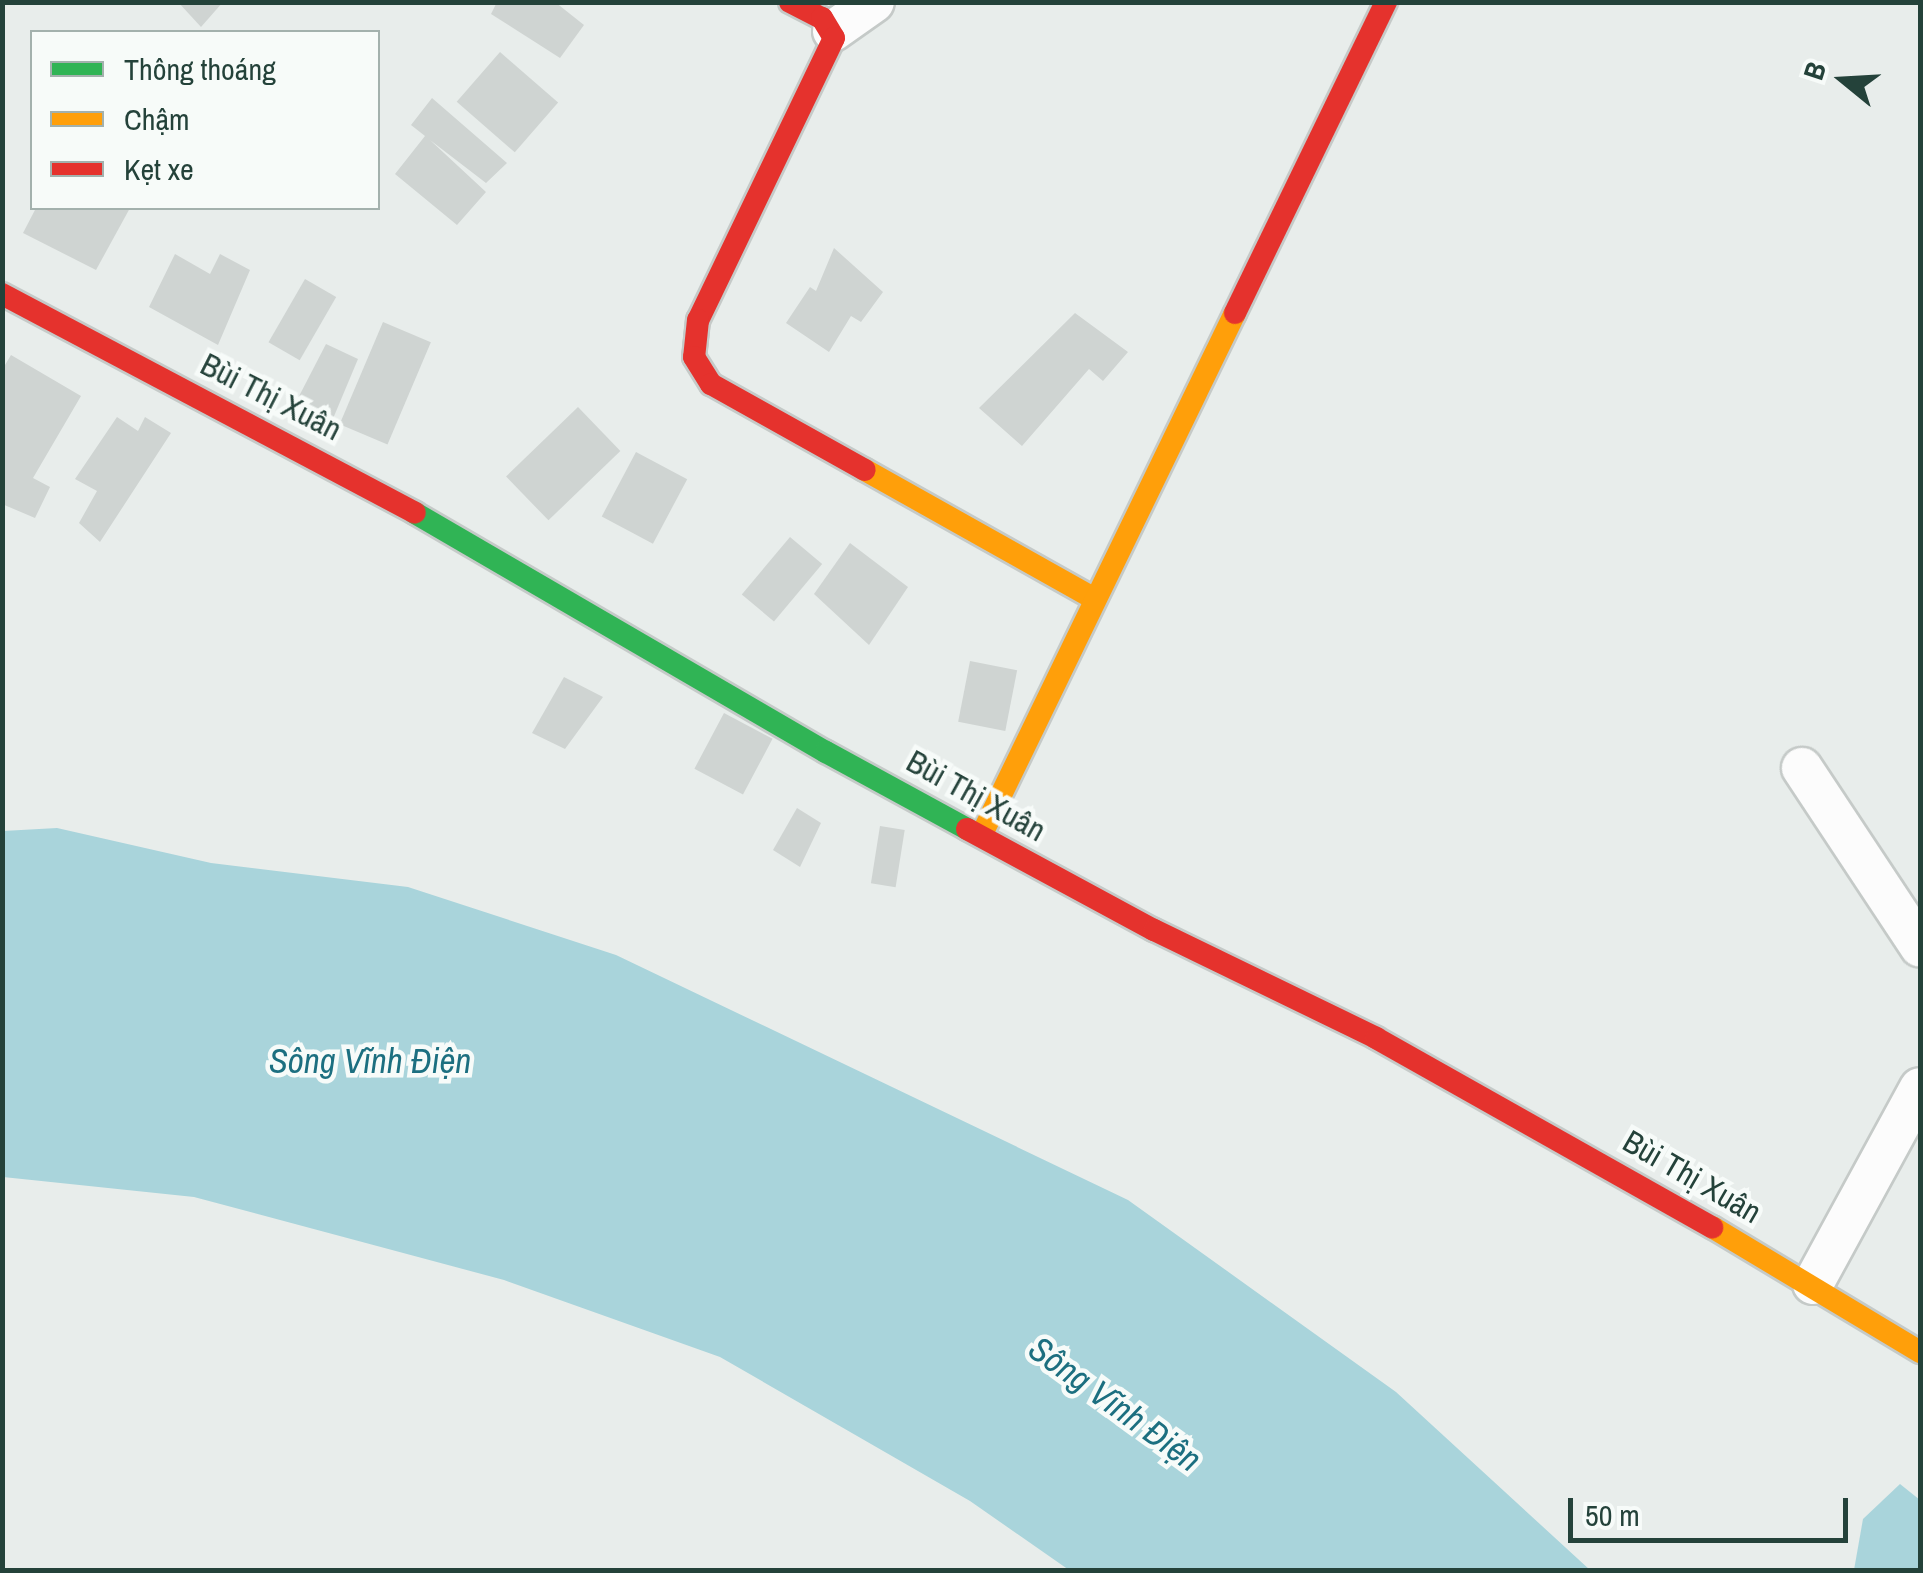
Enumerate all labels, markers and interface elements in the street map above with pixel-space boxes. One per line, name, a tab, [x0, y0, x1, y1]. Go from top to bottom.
legend	[30, 30, 380, 210]
north arrow	[1793, 30, 1893, 130]
text: Thông thoáng	[124, 49, 276, 89]
text: B	[1794, 57, 1835, 84]
text: Chậm	[124, 99, 190, 139]
text: Kẹt xe	[124, 149, 194, 189]
street label: Bùi Thị Xuân	[194, 345, 348, 449]
street label: Bùi Thị Xuân	[900, 742, 1052, 850]
water label: Sông Vĩnh Điện	[269, 1040, 471, 1082]
street label: Bùi Thị Xuân	[1616, 1122, 1768, 1232]
water label: Sông Vĩnh Điện	[1021, 1327, 1209, 1481]
scale bar	[1573, 1478, 1853, 1540]
text: 50 m	[1585, 1495, 1640, 1535]

